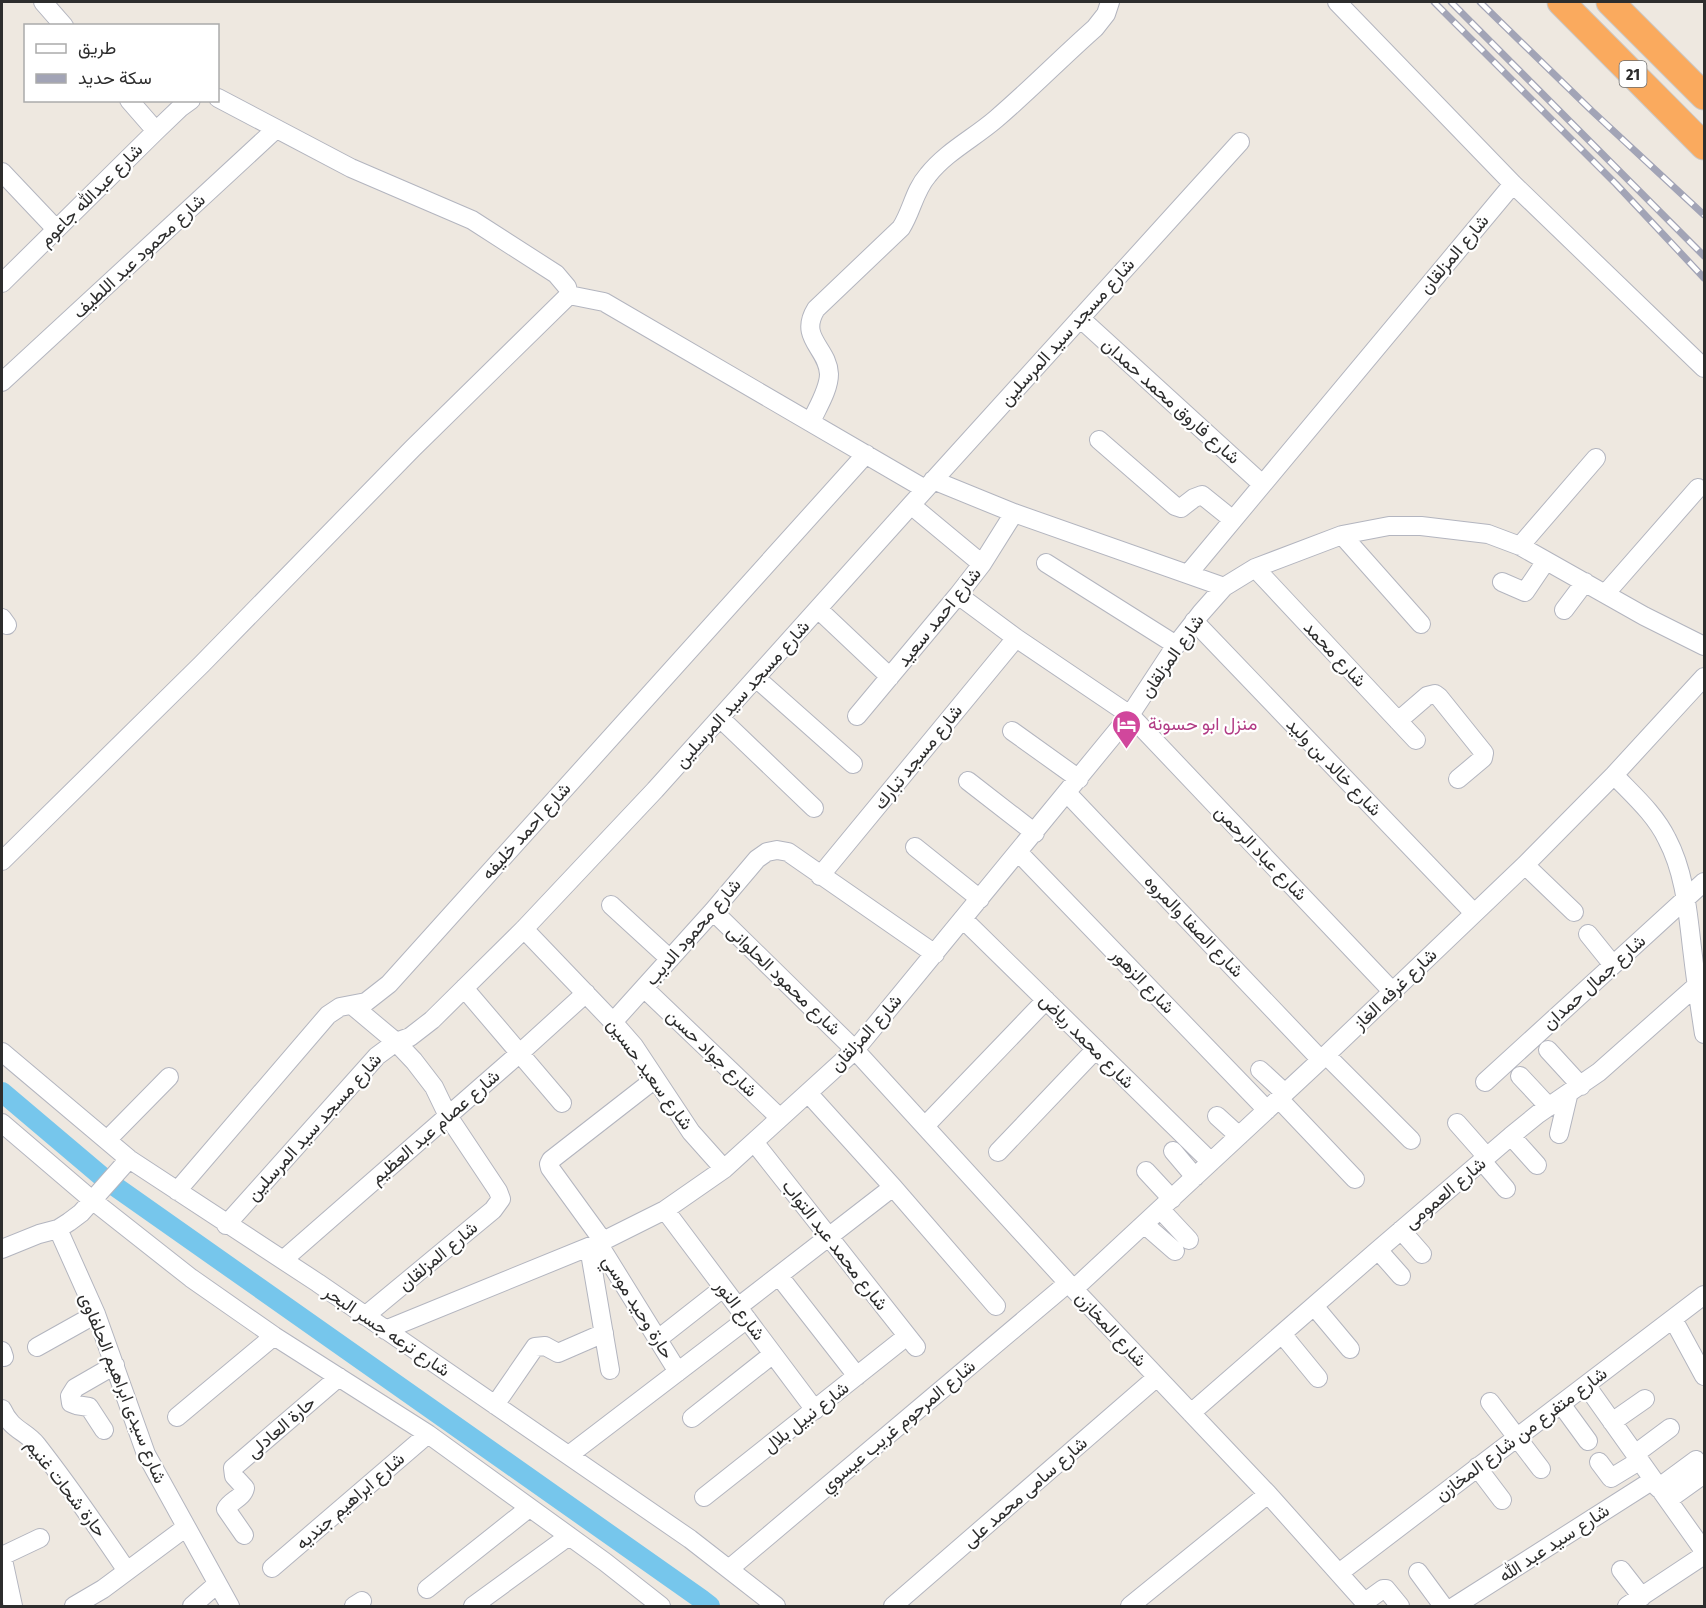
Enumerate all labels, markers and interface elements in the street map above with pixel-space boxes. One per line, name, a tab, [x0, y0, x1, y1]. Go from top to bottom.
legend	[24, 24, 219, 102]
text: طريق	[78, 37, 116, 59]
road number: 21	[1620, 61, 1646, 87]
text: سكة حديد	[78, 67, 152, 89]
street label: شارع عبدالله جاعوم	[35, 139, 148, 252]
street label: شارع محمود عبد اللطيف	[68, 189, 211, 324]
street label: شارع المزلقان	[1414, 210, 1494, 299]
street label: شارع مسجد سيد المرسلين	[995, 254, 1140, 411]
street label: شارع فاروق محمد حمدان	[1097, 333, 1245, 470]
street label: شارع احمد سعيد	[892, 563, 987, 672]
street label: شارع المزلقان	[1135, 610, 1210, 703]
street label: شارع مسجد سيد المرسلين	[670, 616, 815, 773]
street label: شارع محمد	[1298, 616, 1371, 692]
street label: شارع مسجد تبارك	[869, 700, 968, 815]
hotel icon: منزل ابو حسونة	[1111, 708, 1143, 750]
place label: منزل ابو حسونة	[1148, 713, 1257, 735]
street label: شارع خالد بن وليد	[1281, 713, 1386, 821]
street label: شارع احمد خليفه	[477, 778, 576, 885]
street label: شارع عباد الرحمن	[1209, 801, 1312, 906]
street label: شارع الصفا والمروه	[1139, 870, 1248, 983]
street label: شارع محمود الديب	[641, 874, 746, 991]
street label: شارع محمود الحلوانى	[722, 920, 846, 1041]
street label: شارع جمال حمدان	[1538, 930, 1651, 1035]
street label: شارع الزهور	[1105, 943, 1179, 1019]
street label: شارع غرفه الغاز	[1348, 944, 1442, 1036]
street label: شارع محمد رياض	[1034, 989, 1139, 1094]
street label: شارع المزلقان	[825, 990, 907, 1077]
street label: شارع جواد حسن	[661, 1004, 762, 1103]
street label: شارع سعيد حسين	[601, 1014, 698, 1135]
street label: شارع مسجد سيد المرسلين	[242, 1049, 387, 1206]
street label: شارع عصام عبد العظيم	[366, 1065, 505, 1190]
street label: شارع العمومى	[1400, 1152, 1491, 1234]
street label: شارع محمد عبد التواب	[776, 1175, 893, 1315]
street label: شارع المزلقان	[394, 1216, 483, 1296]
street label: حارة وحيد موسي	[594, 1251, 679, 1365]
street label: شارع النور	[709, 1275, 770, 1345]
street label: شارع ترعه جسر البحر	[318, 1280, 454, 1382]
street label: شارع المخازن	[1070, 1287, 1151, 1372]
street label: شارع سيدى ابراهيم الحلفاوى	[74, 1290, 171, 1487]
street label: شارع المرحوم غريب عيسوي	[816, 1355, 982, 1500]
street label: شارع متفرع من شارع المخازن	[1431, 1362, 1612, 1507]
street label: شارع نبيل بلال	[759, 1377, 854, 1458]
street label: حارة العادلى	[242, 1391, 320, 1463]
street label: شارع سامى محمد على	[958, 1432, 1092, 1553]
street label: حارة شحات غنيم	[20, 1434, 111, 1542]
street label: شارع ابراهيم جنديه	[291, 1448, 410, 1555]
street label: شارع سيد عبد الله	[1495, 1499, 1614, 1588]

